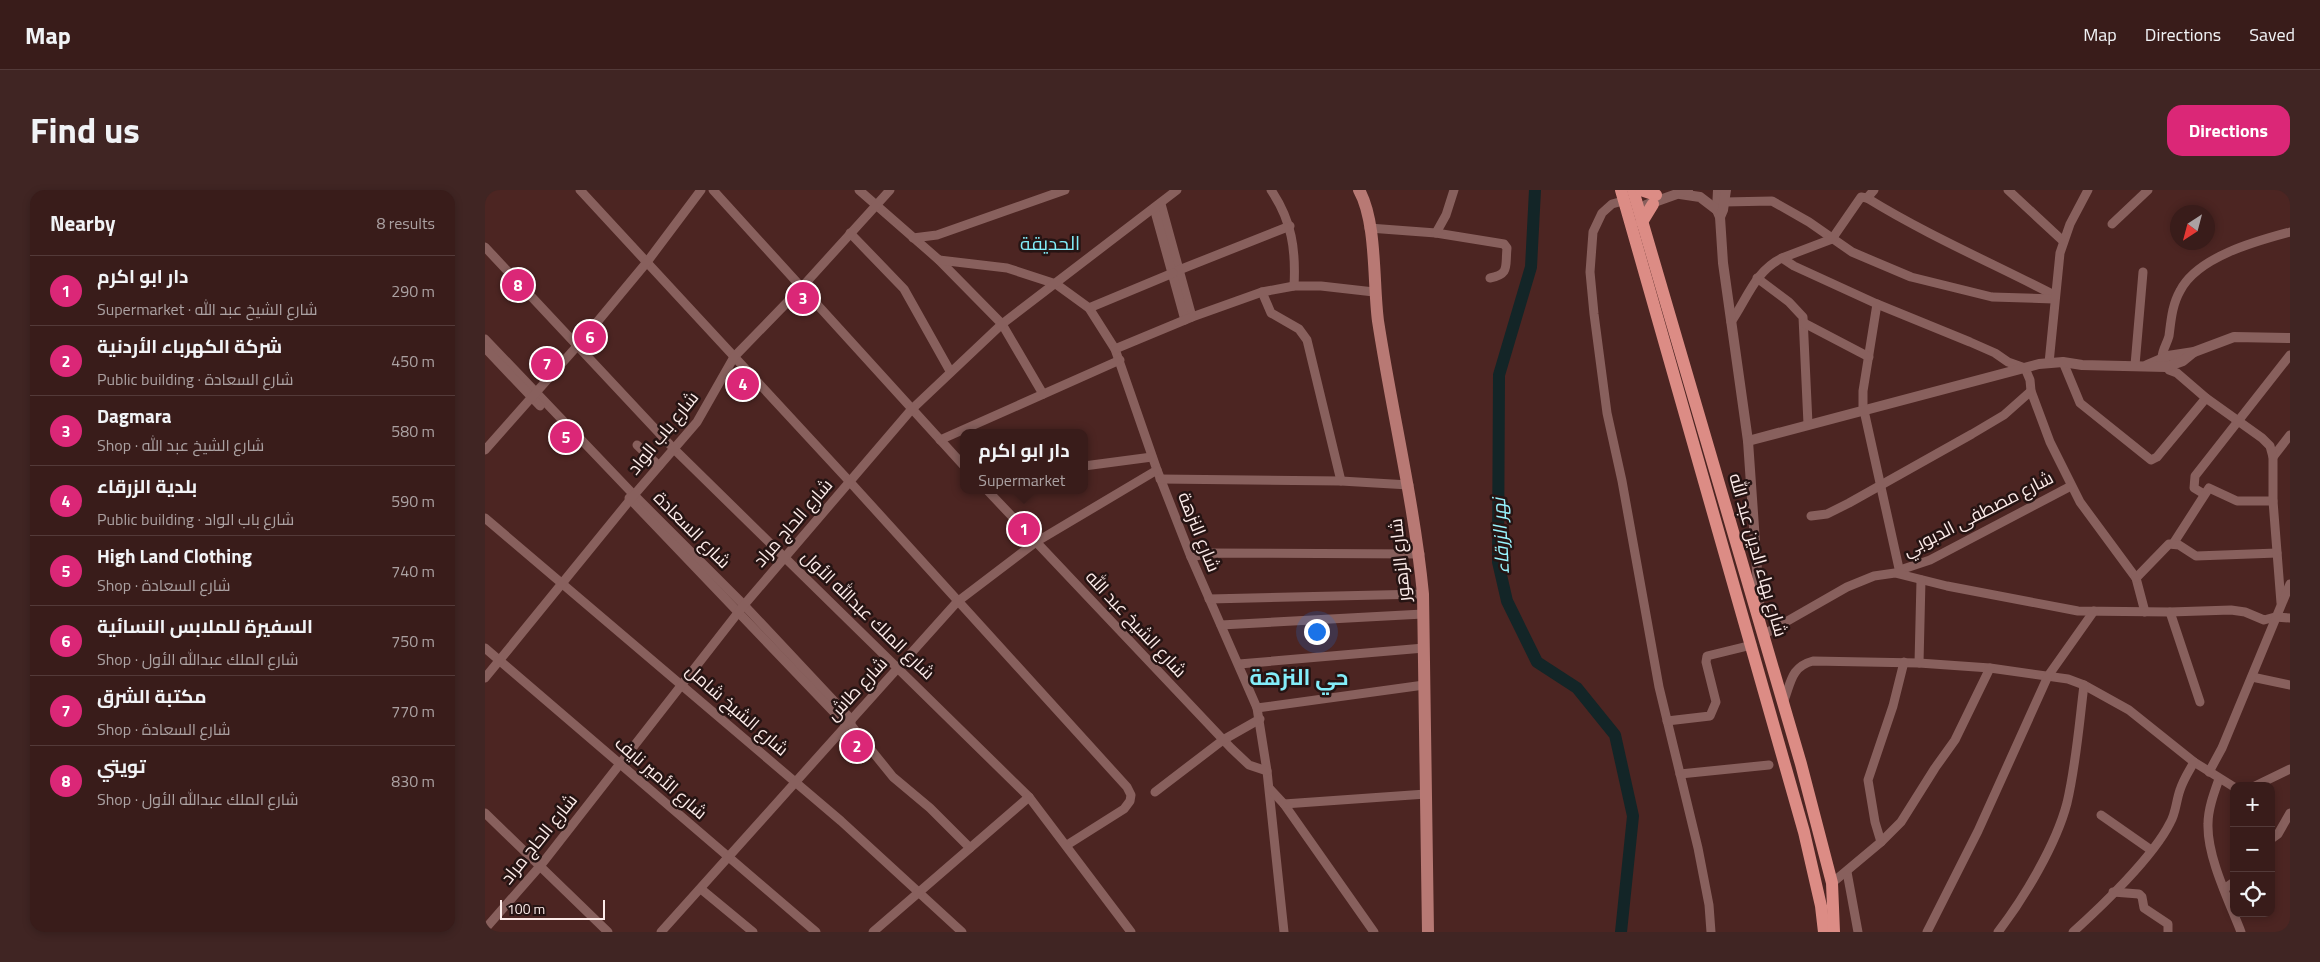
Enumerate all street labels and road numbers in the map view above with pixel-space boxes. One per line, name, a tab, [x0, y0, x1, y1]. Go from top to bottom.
street label: شارع باب الواد	[620, 385, 705, 480]
street label: شارع مصطفى الدبوبي	[1898, 464, 2058, 564]
street label: شارع بهاء الدين عبد الله	[1722, 470, 1795, 640]
street label: شارع الحاج مراد	[746, 472, 839, 573]
street label: شارع السعادة	[647, 485, 737, 575]
street label: شارع النزهة	[1171, 488, 1228, 576]
street label: شارع الزهور	[1382, 517, 1417, 604]
street label: شارع الملك عبدالله الأول	[795, 544, 941, 686]
street label: شارع الشيخ عبد الله	[1079, 564, 1193, 683]
street label: شارع طاش	[820, 650, 894, 727]
street label: شارع الشيخ شامل	[680, 657, 795, 762]
street label: شارع الأمير نايف	[609, 730, 714, 826]
street label: شارع الحاج مراد	[494, 788, 584, 890]

